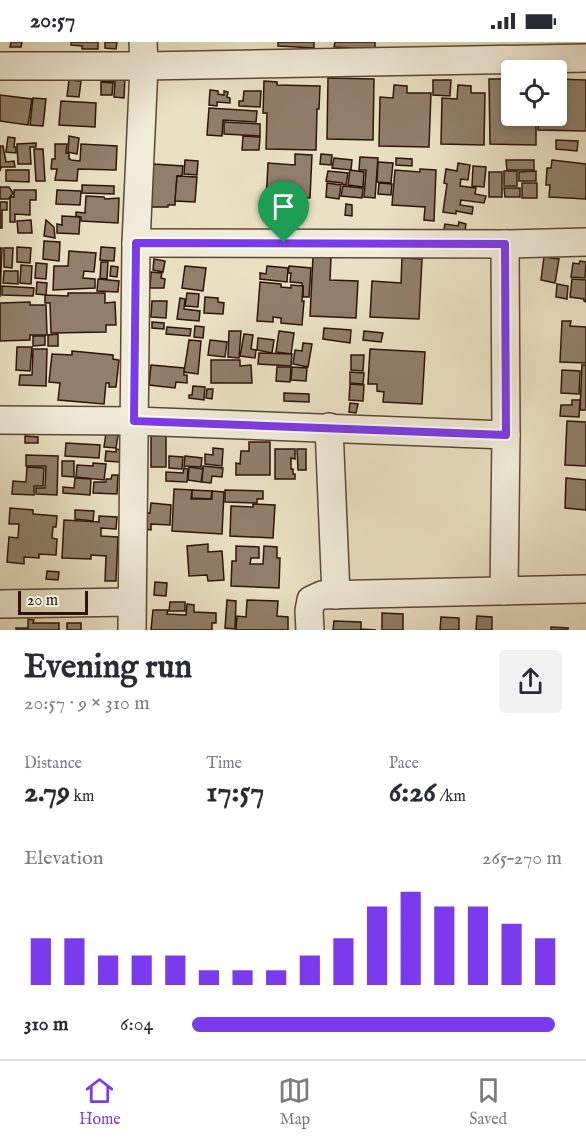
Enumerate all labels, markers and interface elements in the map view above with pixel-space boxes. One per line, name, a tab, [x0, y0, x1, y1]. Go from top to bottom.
text: 20:57	[30, 7, 75, 35]
map controls	[501, 60, 567, 126]
button: locate	[501, 60, 567, 126]
pin	[258, 181, 309, 243]
icon: arrive	[267, 190, 300, 223]
scale bar	[18, 588, 88, 616]
text: 20 m	[27, 591, 58, 611]
text: Evening run	[24, 647, 192, 689]
button: share	[499, 650, 562, 713]
text: 20:57 · 9 × 310 m	[24, 691, 150, 716]
text: Distance	[24, 754, 82, 774]
text: Time	[206, 754, 242, 774]
text: Pace	[389, 754, 419, 774]
text: 2.79	[24, 774, 70, 812]
text: 17:57	[206, 774, 264, 812]
text: 6:26	[389, 774, 436, 812]
text: km	[70, 787, 94, 807]
text: /km	[436, 787, 466, 807]
text: Elevation	[24, 846, 103, 871]
text: 265–270 m	[482, 846, 562, 871]
text: 310 m	[24, 1012, 68, 1037]
text: 6:04	[120, 1012, 153, 1037]
tab: Home	[79, 1074, 121, 1130]
tab: Map	[278, 1074, 311, 1130]
tab: Saved	[469, 1074, 507, 1130]

